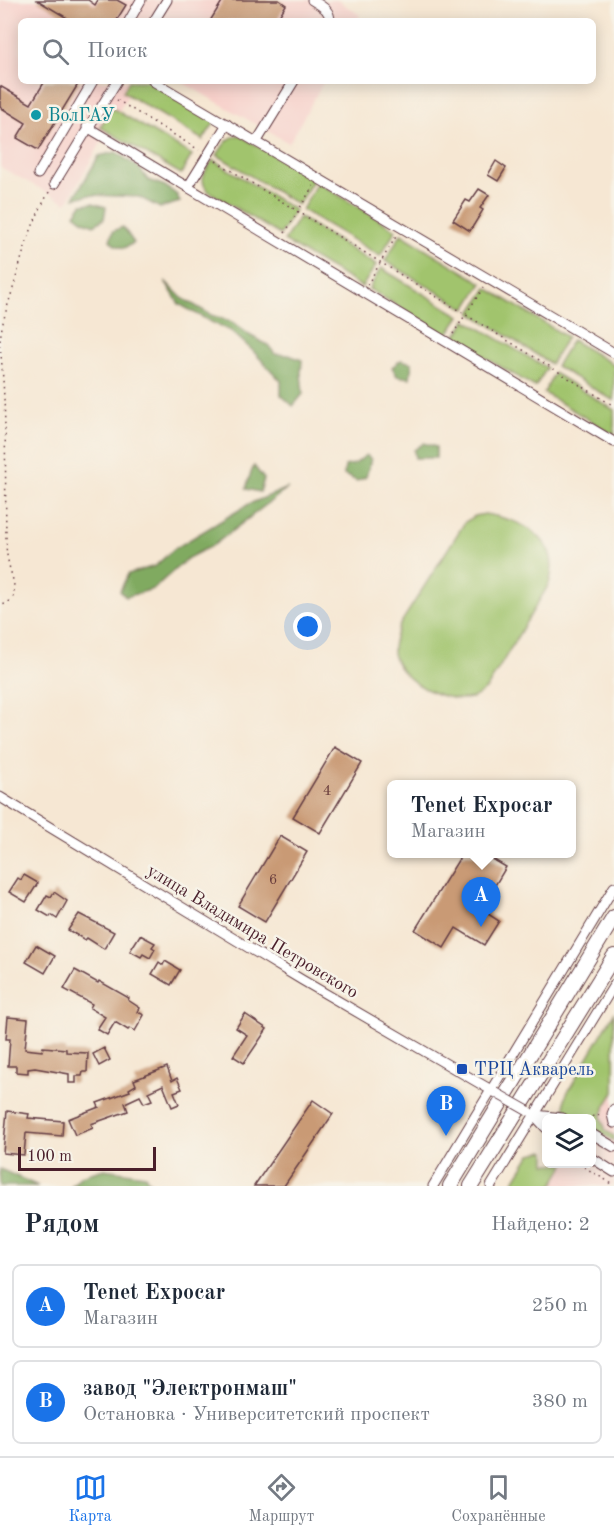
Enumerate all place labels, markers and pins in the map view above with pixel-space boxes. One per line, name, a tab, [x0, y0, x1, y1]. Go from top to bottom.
place label: ВолГАУ	[48, 107, 115, 125]
marker: ВолГАУ	[29, 108, 43, 122]
pin: A	[462, 878, 500, 927]
place label: ТРЦ Акварель	[474, 1061, 594, 1079]
marker: ТРЦ Акварель	[455, 1062, 469, 1076]
pin: B	[426, 1086, 466, 1136]

